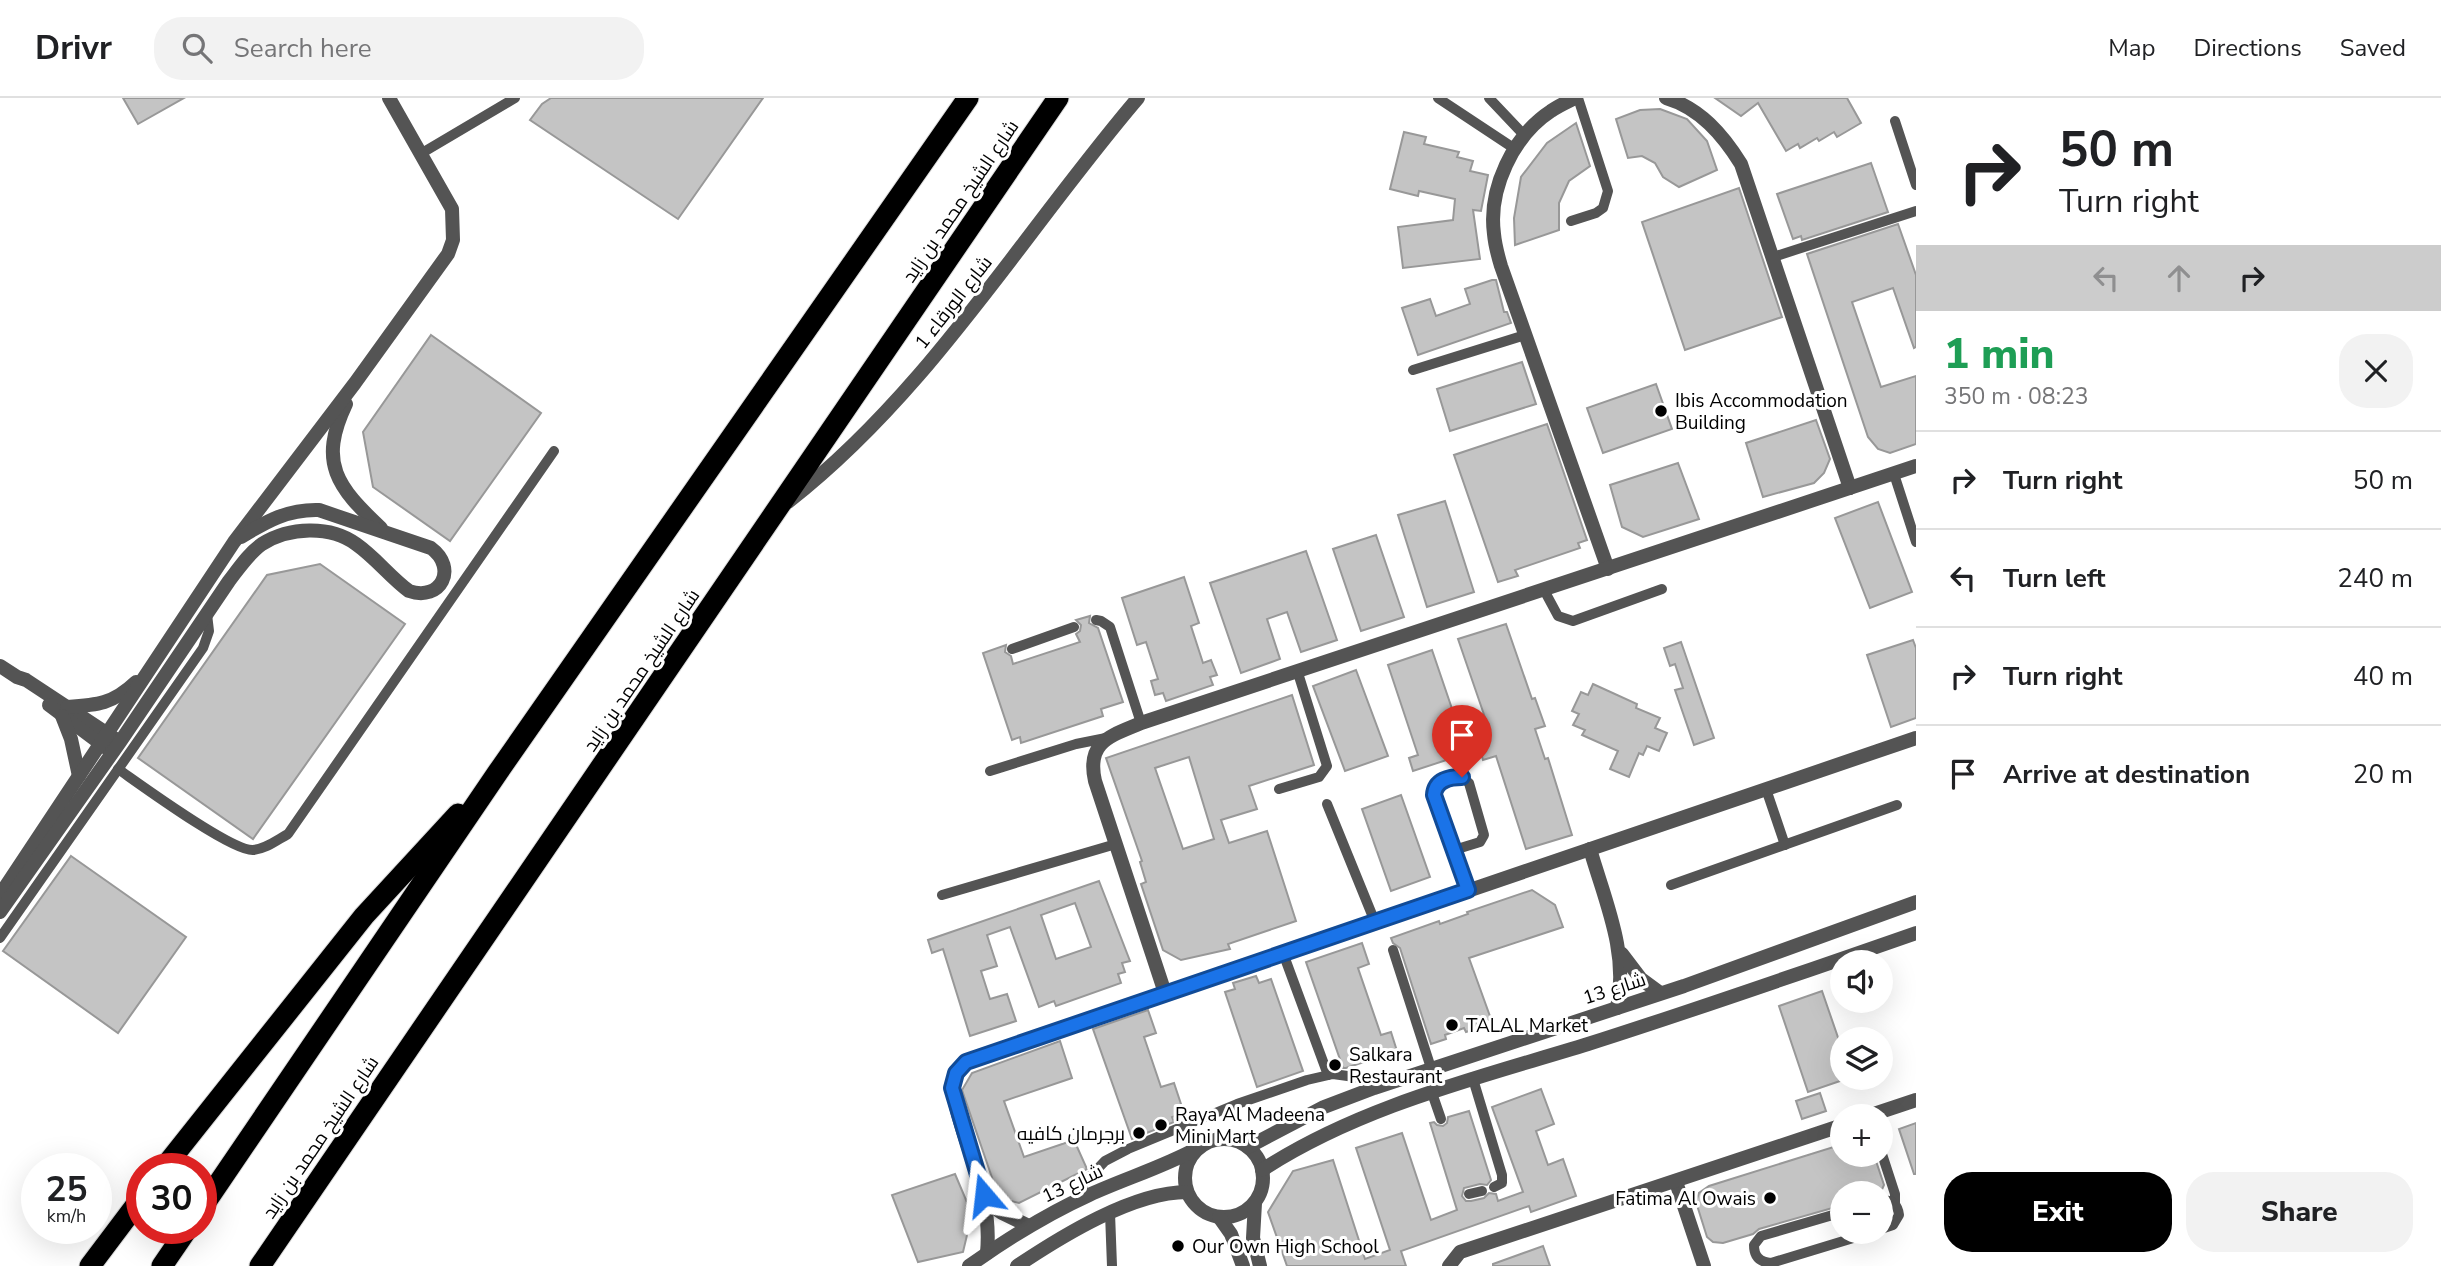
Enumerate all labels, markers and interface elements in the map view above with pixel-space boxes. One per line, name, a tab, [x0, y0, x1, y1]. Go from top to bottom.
search box	[154, 17, 644, 80]
text: Drivr	[35, 26, 112, 71]
icon: search	[178, 29, 216, 67]
text: Search here	[234, 31, 372, 66]
text: Map	[2108, 32, 2155, 64]
text: Directions	[2193, 32, 2302, 64]
text: Saved	[2340, 32, 2406, 64]
street label: شارع الشيخ محمد بن زايد	[897, 115, 1025, 288]
text: 50 m	[2059, 116, 2174, 183]
icon: right	[1944, 126, 2035, 217]
text: Turn right	[2059, 180, 2199, 223]
street label: شارع الورقاء 1	[909, 251, 998, 355]
icon: left	[2087, 259, 2125, 297]
icon: ahead	[2160, 259, 2198, 297]
icon: right	[2233, 259, 2271, 297]
text: 1 min	[1944, 326, 2054, 383]
button: close	[2339, 334, 2413, 408]
text: 350 m · 08:23	[1944, 381, 2089, 412]
place label: Ibis Accommodation Building	[1675, 388, 1848, 436]
marker: Ibis Accommodation Building	[1653, 403, 1669, 419]
icon: right	[1944, 461, 1982, 499]
text: Turn right	[2003, 463, 2122, 498]
text: 50 m	[2353, 463, 2413, 498]
icon: left	[1944, 559, 1982, 597]
text: Turn left	[2003, 561, 2106, 596]
text: 240 m	[2337, 561, 2413, 596]
street label: شارع الشيخ محمد بن زايد	[578, 584, 706, 757]
icon: right	[1944, 657, 1982, 695]
text: Turn right	[2003, 659, 2122, 694]
text: 40 m	[2353, 659, 2413, 694]
pin	[1432, 705, 1492, 777]
icon: arrive	[1443, 716, 1481, 754]
icon: arrive	[1944, 755, 1982, 793]
text: Arrive at destination	[2003, 757, 2250, 792]
text: 20 m	[2353, 757, 2413, 792]
map controls	[1830, 950, 1893, 1244]
button: sound	[1830, 950, 1893, 1013]
street label: شارع 13	[1580, 967, 1649, 1011]
place label: TALAL Market	[1466, 1013, 1588, 1039]
marker: TALAL Market	[1444, 1017, 1460, 1033]
button: layers	[1830, 1027, 1893, 1090]
place label: Salkara Restaurant	[1349, 1042, 1443, 1090]
street label: شارع الشيخ محمد بن زايد	[257, 1051, 385, 1224]
marker: Salkara Restaurant	[1327, 1057, 1343, 1073]
place label: Raya Al Madeena Mini Mart	[1175, 1102, 1325, 1150]
button: +	[1830, 1104, 1893, 1167]
marker: Raya Al Madeena Mini Mart	[1153, 1117, 1169, 1133]
place label: برجرمان كافيه	[1017, 1121, 1125, 1147]
marker: برجرمان كافيه	[1131, 1125, 1147, 1141]
speed limit sign: 30	[126, 1153, 217, 1244]
position arrow	[947, 1158, 1021, 1232]
street label: شارع 13	[1038, 1158, 1107, 1209]
text: 25	[45, 1166, 88, 1213]
button: Exit	[1944, 1172, 2172, 1252]
button: Share	[2186, 1172, 2413, 1252]
button: −	[1830, 1181, 1893, 1244]
place label: Fatima Al Owais	[1615, 1186, 1756, 1212]
marker: Fatima Al Owais	[1762, 1190, 1778, 1206]
text: km/h	[47, 1204, 86, 1228]
place label: Our Own High School	[1192, 1234, 1379, 1260]
marker: Our Own High School	[1170, 1238, 1186, 1254]

